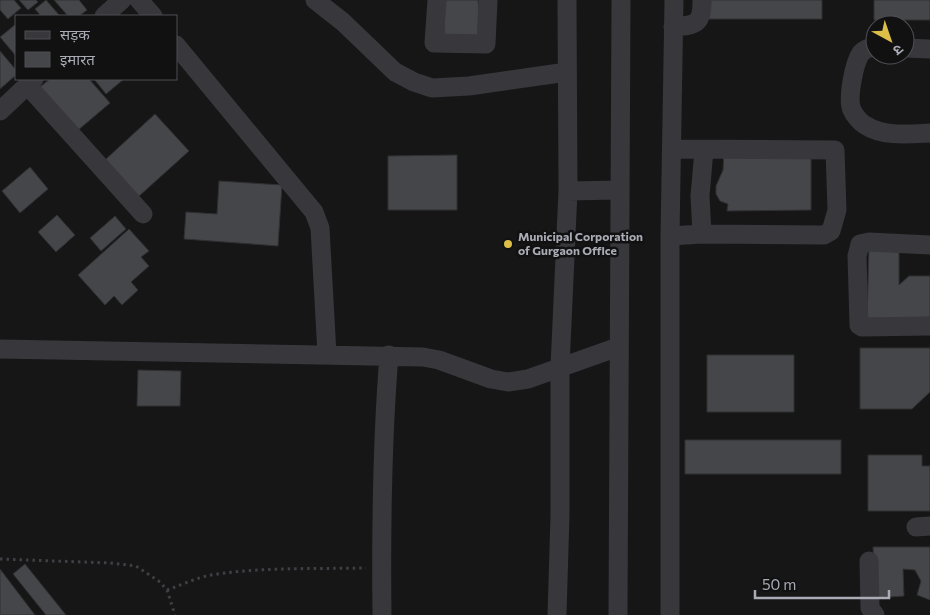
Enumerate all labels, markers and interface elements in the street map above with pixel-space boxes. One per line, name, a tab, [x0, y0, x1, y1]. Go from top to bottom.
legend	[15, 15, 178, 80]
north arrow	[865, 15, 915, 65]
text: सड़क	[60, 25, 90, 43]
text: उ	[889, 41, 907, 60]
text: इमारत	[60, 50, 95, 68]
place label: Municipal Corporation of Gurgaon Office	[518, 229, 643, 257]
marker: Municipal Corporation of Gurgaon Office	[502, 238, 514, 250]
scale bar	[755, 568, 889, 600]
text: 50 m	[762, 575, 796, 593]

